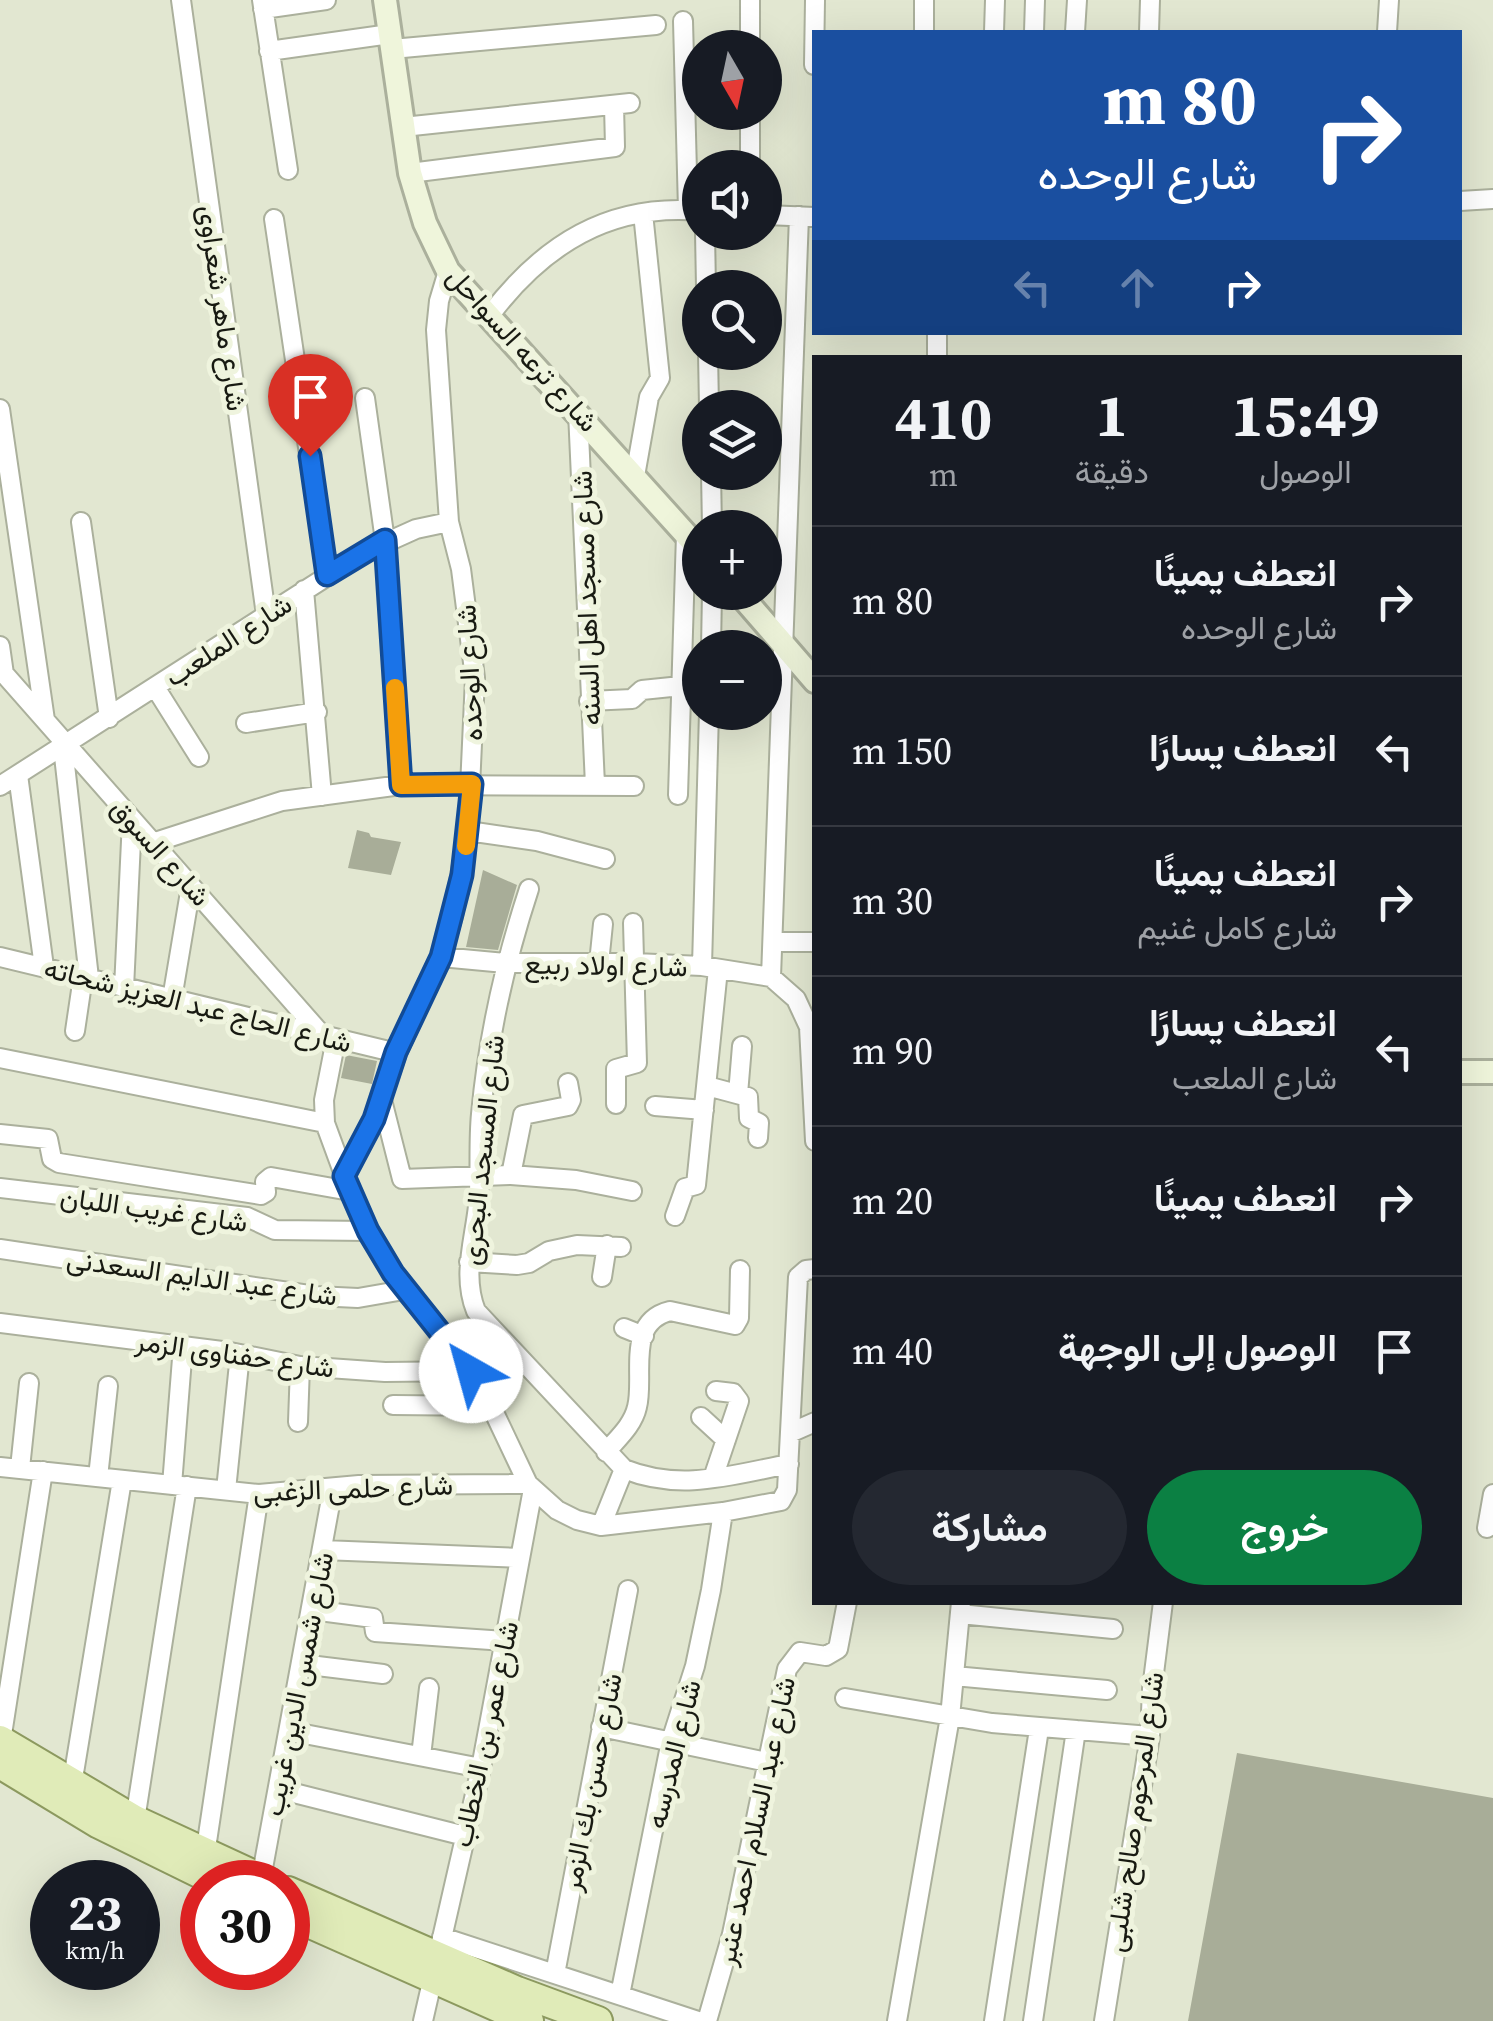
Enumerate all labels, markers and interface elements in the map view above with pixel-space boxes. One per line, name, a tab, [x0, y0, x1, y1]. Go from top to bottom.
north arrow	[682, 30, 782, 130]
map controls	[682, 30, 782, 730]
text: 80 m	[1103, 51, 1257, 147]
icon: right	[1292, 70, 1422, 200]
text: شارع الوحده	[1038, 142, 1257, 204]
button: sound	[682, 150, 782, 250]
street label: شارع ماهر شعراوى	[190, 203, 256, 413]
street label: شارع ترعه السواحل	[438, 258, 608, 440]
icon: left	[1005, 260, 1060, 315]
icon: ahead	[1110, 260, 1165, 315]
icon: right	[1215, 260, 1270, 315]
button: search	[682, 270, 782, 370]
pin	[268, 354, 353, 457]
icon: arrive	[283, 369, 338, 424]
text: 1	[1095, 374, 1128, 456]
text: 15:49	[1231, 374, 1379, 456]
text: 410	[895, 377, 992, 459]
button: layers	[682, 390, 782, 490]
text: دقيقة	[1075, 450, 1149, 494]
text: الوصول	[1259, 450, 1352, 494]
text: m	[929, 453, 958, 497]
street label: شارع مسجد اهل السنه	[563, 470, 609, 726]
button: +	[682, 510, 782, 610]
text: انعطف يمينًا	[1154, 547, 1337, 599]
icon: right	[1367, 574, 1422, 629]
text: 80 m	[852, 575, 933, 627]
street label: شارع الملعب	[157, 585, 299, 695]
street label: شارع الوحده	[446, 604, 492, 742]
text: شارع الوحده	[1181, 606, 1337, 650]
button: −	[682, 630, 782, 730]
text: انعطف يسارًا	[1149, 722, 1337, 774]
icon: left	[1367, 724, 1422, 779]
text: 150 m	[852, 725, 952, 777]
street label: شارع السوق	[102, 790, 220, 914]
text: انعطف يمينًا	[1154, 847, 1337, 899]
icon: right	[1367, 874, 1422, 929]
text: 30 m	[852, 875, 933, 927]
text: شارع كامل غنيم	[1137, 906, 1337, 950]
street label: شارع اولاد ربيع	[524, 945, 688, 986]
street label: شارع الحاج عبد العزيز شحاته	[40, 948, 356, 1062]
text: انعطف يسارًا	[1149, 997, 1337, 1049]
icon: left	[1367, 1024, 1422, 1079]
text: 90 m	[852, 1025, 933, 1077]
street label: شارع المسجد البحرى	[451, 1033, 513, 1267]
text: شارع الملعب	[1172, 1056, 1337, 1100]
text: انعطف يمينًا	[1154, 1172, 1337, 1224]
icon: right	[1367, 1174, 1422, 1229]
text: 20 m	[852, 1175, 933, 1227]
street label: شارع غريب اللبان	[58, 1177, 250, 1241]
street label: شارع عبد الدايم السعدنى	[64, 1239, 340, 1315]
position arrow	[419, 1319, 523, 1423]
street label: شارع حفناوى الزمر	[132, 1321, 337, 1387]
text: الوصول إلى الوجهة	[1058, 1322, 1337, 1374]
icon: arrive	[1367, 1324, 1422, 1379]
text: 40 m	[852, 1325, 933, 1377]
street label: شارع حلمى الزغبى	[252, 1466, 454, 1510]
button: مشاركة	[852, 1470, 1127, 1585]
button: خروج	[1147, 1470, 1422, 1585]
street label: شارع شمس الدين غريب	[254, 1549, 342, 1819]
street label: شارع عمر بن الخطاب	[442, 1617, 528, 1851]
street label: شارع المرحوم صالح شلبى	[1096, 1669, 1173, 1955]
street label: شارع حسن بك الزمر	[551, 1670, 631, 1895]
street label: شارع عبد السلام احمد عنبر	[706, 1673, 804, 1970]
street label: شارع المدرسه	[636, 1675, 710, 1833]
speed limit sign: 30	[180, 1860, 310, 1990]
text: 23	[68, 1878, 122, 1947]
text: km/h	[65, 1933, 125, 1967]

